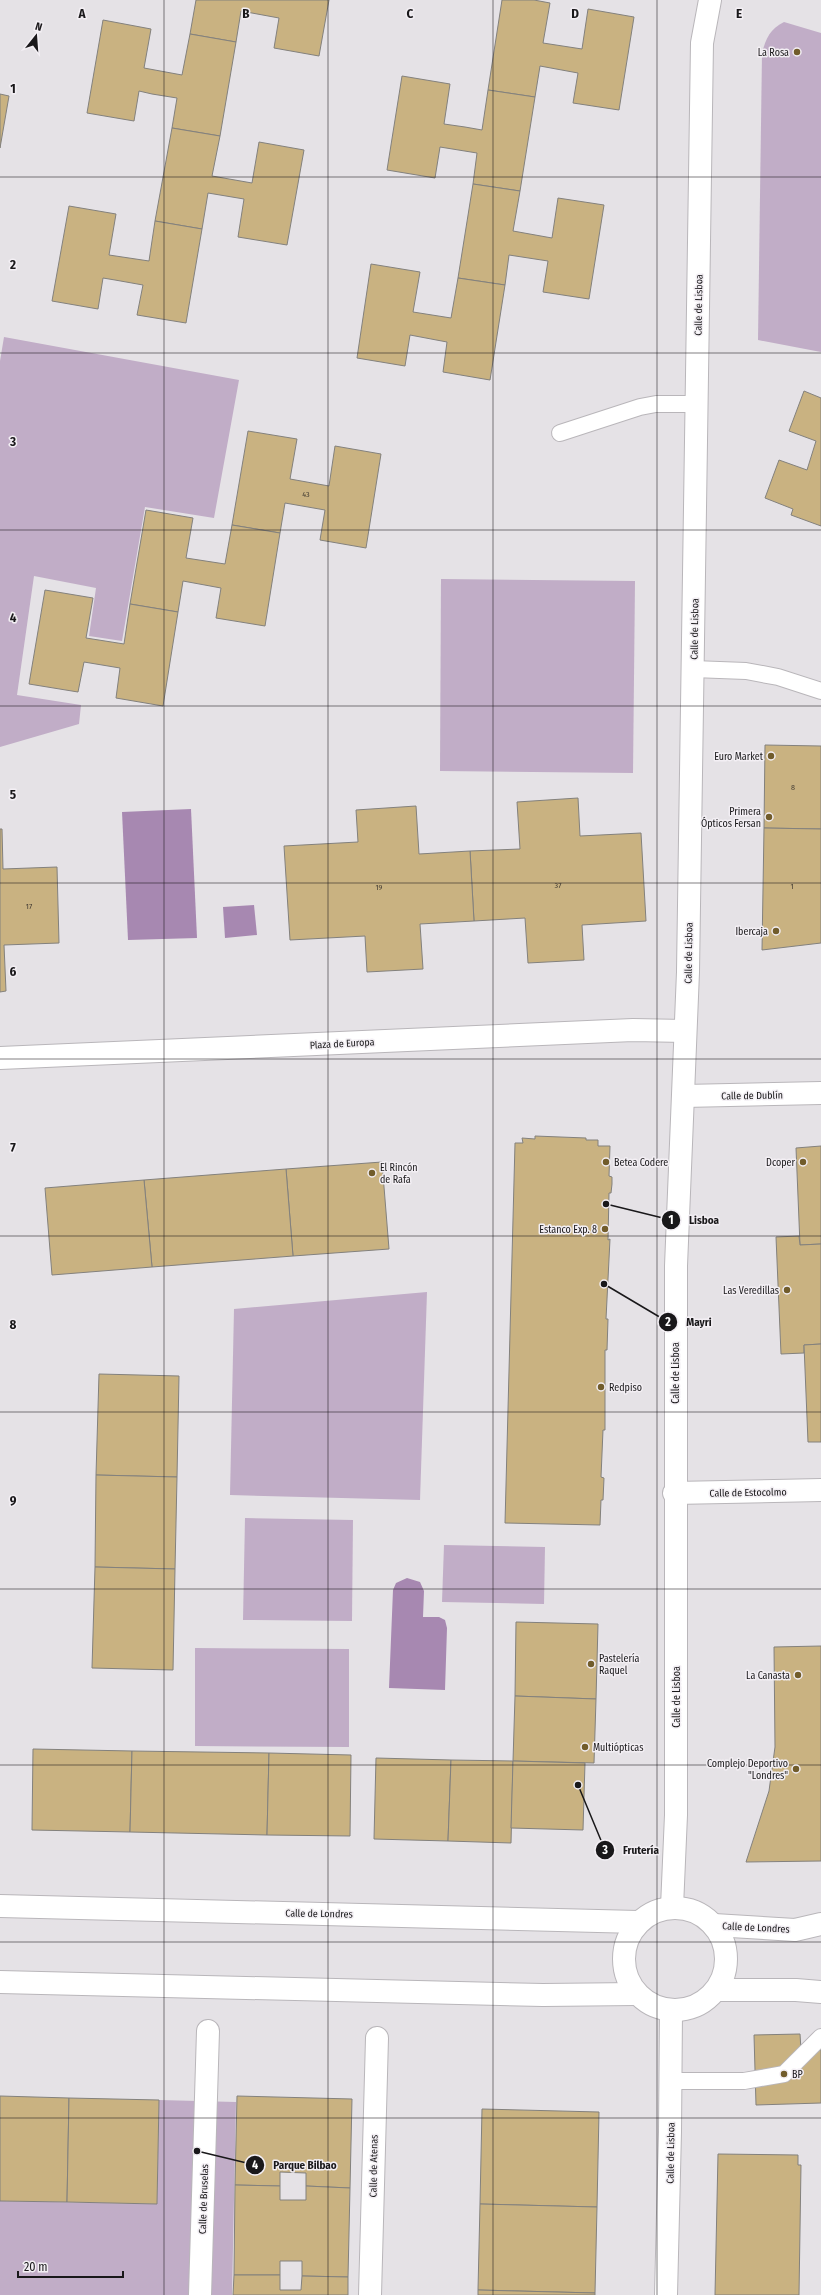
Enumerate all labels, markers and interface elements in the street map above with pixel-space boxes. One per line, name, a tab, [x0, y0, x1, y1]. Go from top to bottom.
text: A	[77, 6, 86, 21]
text: B	[242, 6, 250, 21]
text: C	[407, 6, 414, 21]
text: D	[571, 6, 579, 21]
text: E	[736, 6, 742, 21]
north arrow	[16, 16, 56, 56]
text: N	[34, 20, 44, 34]
place label: La Rosa	[758, 47, 789, 59]
marker: La Rosa	[792, 47, 802, 57]
text: 1	[10, 81, 16, 96]
text: 2	[9, 257, 16, 272]
street label: Calle de Lisboa	[692, 274, 706, 336]
text: 3	[9, 434, 16, 449]
house number: 43	[302, 490, 310, 499]
street label: Calle de Lisboa	[688, 598, 702, 660]
text: 4	[10, 610, 17, 625]
place label: Euro Market	[714, 751, 764, 763]
marker: Euro Market	[766, 751, 776, 761]
house number: 8	[791, 783, 795, 792]
text: 5	[10, 787, 16, 802]
place label: Primera Ópticos Fersan	[701, 806, 761, 830]
marker: Primera Ópticos Fersan	[764, 812, 774, 822]
house number: 37	[555, 881, 562, 890]
house number: 1	[790, 882, 794, 891]
house number: 19	[375, 883, 383, 892]
house number: 17	[26, 902, 33, 911]
street label: Calle de Lisboa	[682, 922, 696, 984]
place label: Ibercaja	[736, 926, 768, 938]
marker: Ibercaja	[771, 926, 781, 936]
text: 6	[10, 964, 17, 979]
street label: Plaza de Europa	[309, 1036, 375, 1052]
street label: Calle de Dublín	[721, 1088, 783, 1103]
text: 7	[10, 1140, 16, 1155]
marker: Betea Codere	[601, 1157, 611, 1167]
place label: Betea Codere	[614, 1157, 668, 1169]
place label: Dcoper	[766, 1157, 795, 1169]
marker: Dcoper	[798, 1157, 808, 1167]
place label: El Rincón de Rafa	[380, 1162, 417, 1186]
marker: El Rincón de Rafa	[367, 1168, 377, 1178]
callout: Lisboa	[661, 1208, 727, 1231]
text: 1	[668, 1213, 674, 1227]
text: Lisboa	[689, 1214, 720, 1227]
place label: Estanco Exp. 8	[539, 1224, 597, 1236]
marker: Estanco Exp. 8	[600, 1224, 610, 1234]
place label: Las Veredillas	[723, 1285, 779, 1297]
marker: Las Veredillas	[782, 1285, 792, 1295]
callout: Mayri	[658, 1311, 719, 1334]
text: 2	[664, 1315, 671, 1329]
text: Mayri	[686, 1316, 712, 1329]
text: 8	[10, 1317, 17, 1332]
street label: Calle de Lisboa	[670, 1342, 682, 1404]
marker: Redpiso	[596, 1382, 606, 1392]
place label: Redpiso	[609, 1382, 642, 1394]
street label: Calle de Estocolmo	[709, 1486, 787, 1500]
text: 9	[10, 1493, 17, 1508]
place label: Pastelería Raquel	[599, 1652, 639, 1677]
marker: Pastelería Raquel	[586, 1659, 596, 1669]
street label: Calle de Lisboa	[671, 1666, 683, 1728]
place label: La Canasta	[746, 1670, 790, 1682]
marker: La Canasta	[793, 1670, 803, 1680]
marker: Multiópticas	[580, 1742, 590, 1752]
place label: Multiópticas	[593, 1742, 643, 1754]
place label: Complejo Deportivo "Londres"	[707, 1758, 788, 1782]
marker: Complejo Deportivo "Londres"	[791, 1764, 801, 1774]
callout: Frutería	[595, 1839, 667, 1862]
text: 3	[601, 1843, 608, 1857]
text: Frutería	[623, 1844, 659, 1857]
street label: Calle de Londres	[285, 1907, 353, 1921]
street label: Calle de Londres	[722, 1920, 790, 1936]
marker: BP	[779, 2069, 789, 2079]
place label: BP	[792, 2069, 803, 2081]
street label: Calle de Lisboa	[664, 2122, 678, 2184]
street label: Calle de Atenas	[367, 2135, 381, 2197]
callout: Parque Bilbao	[245, 2153, 345, 2176]
text: 4	[252, 2158, 258, 2172]
text: Parque Bilbao	[273, 2159, 337, 2172]
street label: Calle de Bruselas	[197, 2164, 211, 2234]
scale bar	[18, 2253, 123, 2279]
text: 20 m	[24, 2260, 48, 2274]

